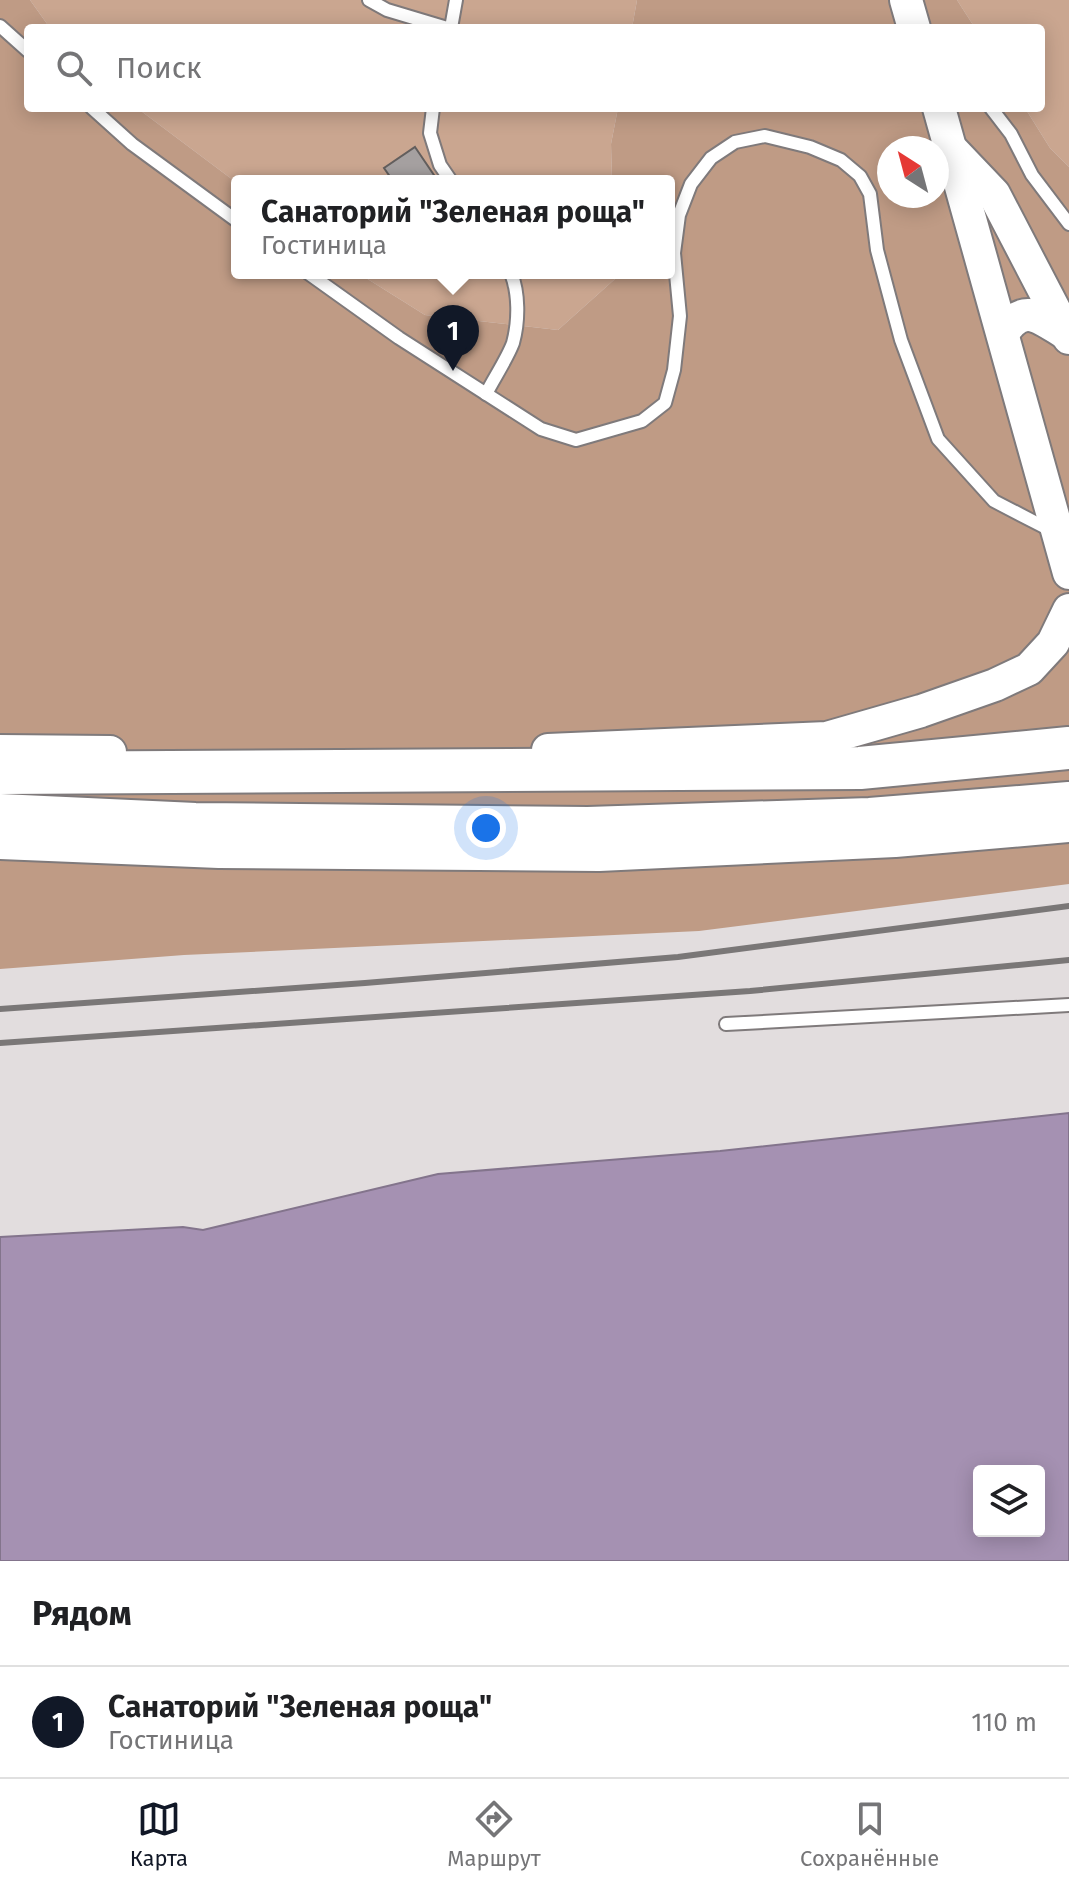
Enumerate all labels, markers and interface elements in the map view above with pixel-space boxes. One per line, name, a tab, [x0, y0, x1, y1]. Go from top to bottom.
search box	[24, 24, 1045, 112]
icon: search	[52, 46, 96, 90]
text: Поиск	[116, 50, 202, 86]
north arrow	[877, 136, 949, 208]
popup	[231, 175, 675, 279]
text: Санаторий "Зеленая роща"	[261, 194, 645, 230]
text: Гостиница	[261, 230, 387, 261]
pin: 1	[427, 305, 479, 371]
your location	[466, 808, 506, 848]
map controls	[973, 1465, 1045, 1537]
button: layers	[973, 1465, 1045, 1537]
text: Рядом	[32, 1593, 131, 1634]
text: Санаторий "Зеленая роща"	[108, 1689, 492, 1725]
text: 1	[52, 1707, 64, 1738]
text: 110 m	[971, 1707, 1037, 1738]
text: Гостиница	[108, 1725, 234, 1756]
tab: Карта	[130, 1797, 188, 1872]
tab: Маршрут	[447, 1797, 541, 1872]
tab: Сохранённые	[800, 1797, 939, 1872]

